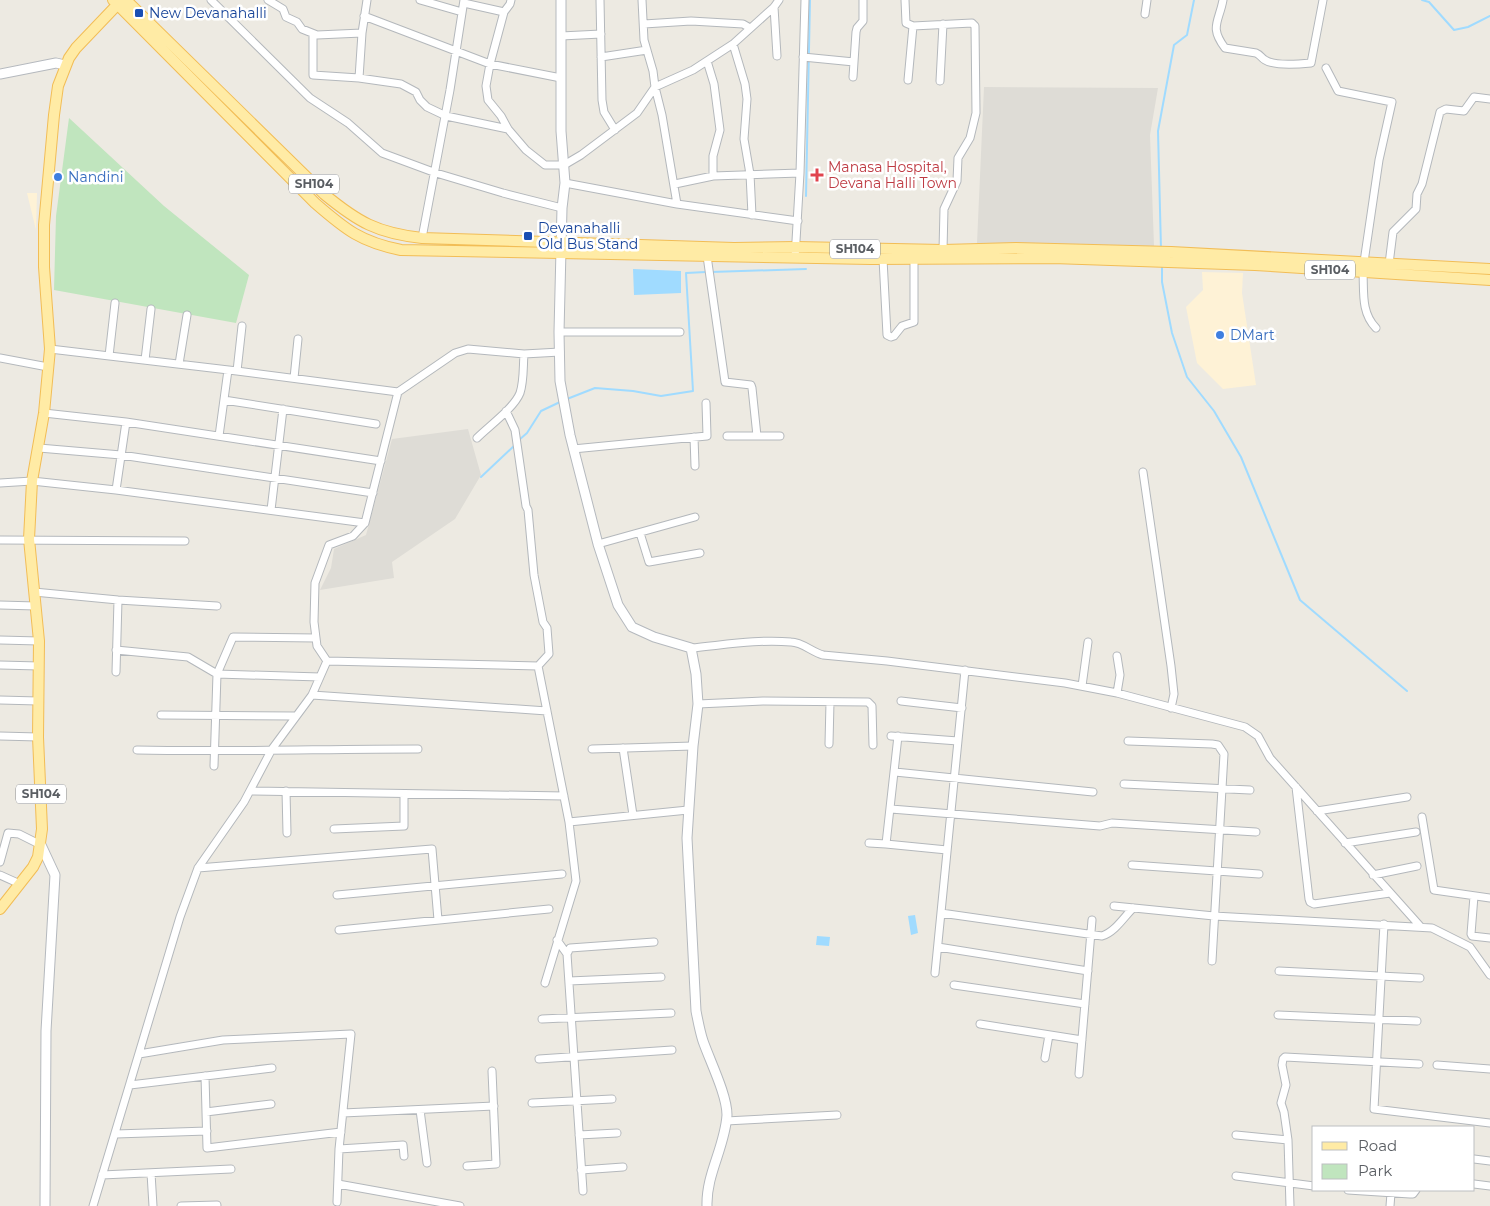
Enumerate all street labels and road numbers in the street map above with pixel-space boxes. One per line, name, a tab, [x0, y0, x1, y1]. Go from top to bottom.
road number: SH104	[289, 174, 339, 193]
road number: SH104	[830, 240, 880, 258]
road number: SH104	[1305, 260, 1355, 280]
road number: SH104	[16, 784, 66, 804]

